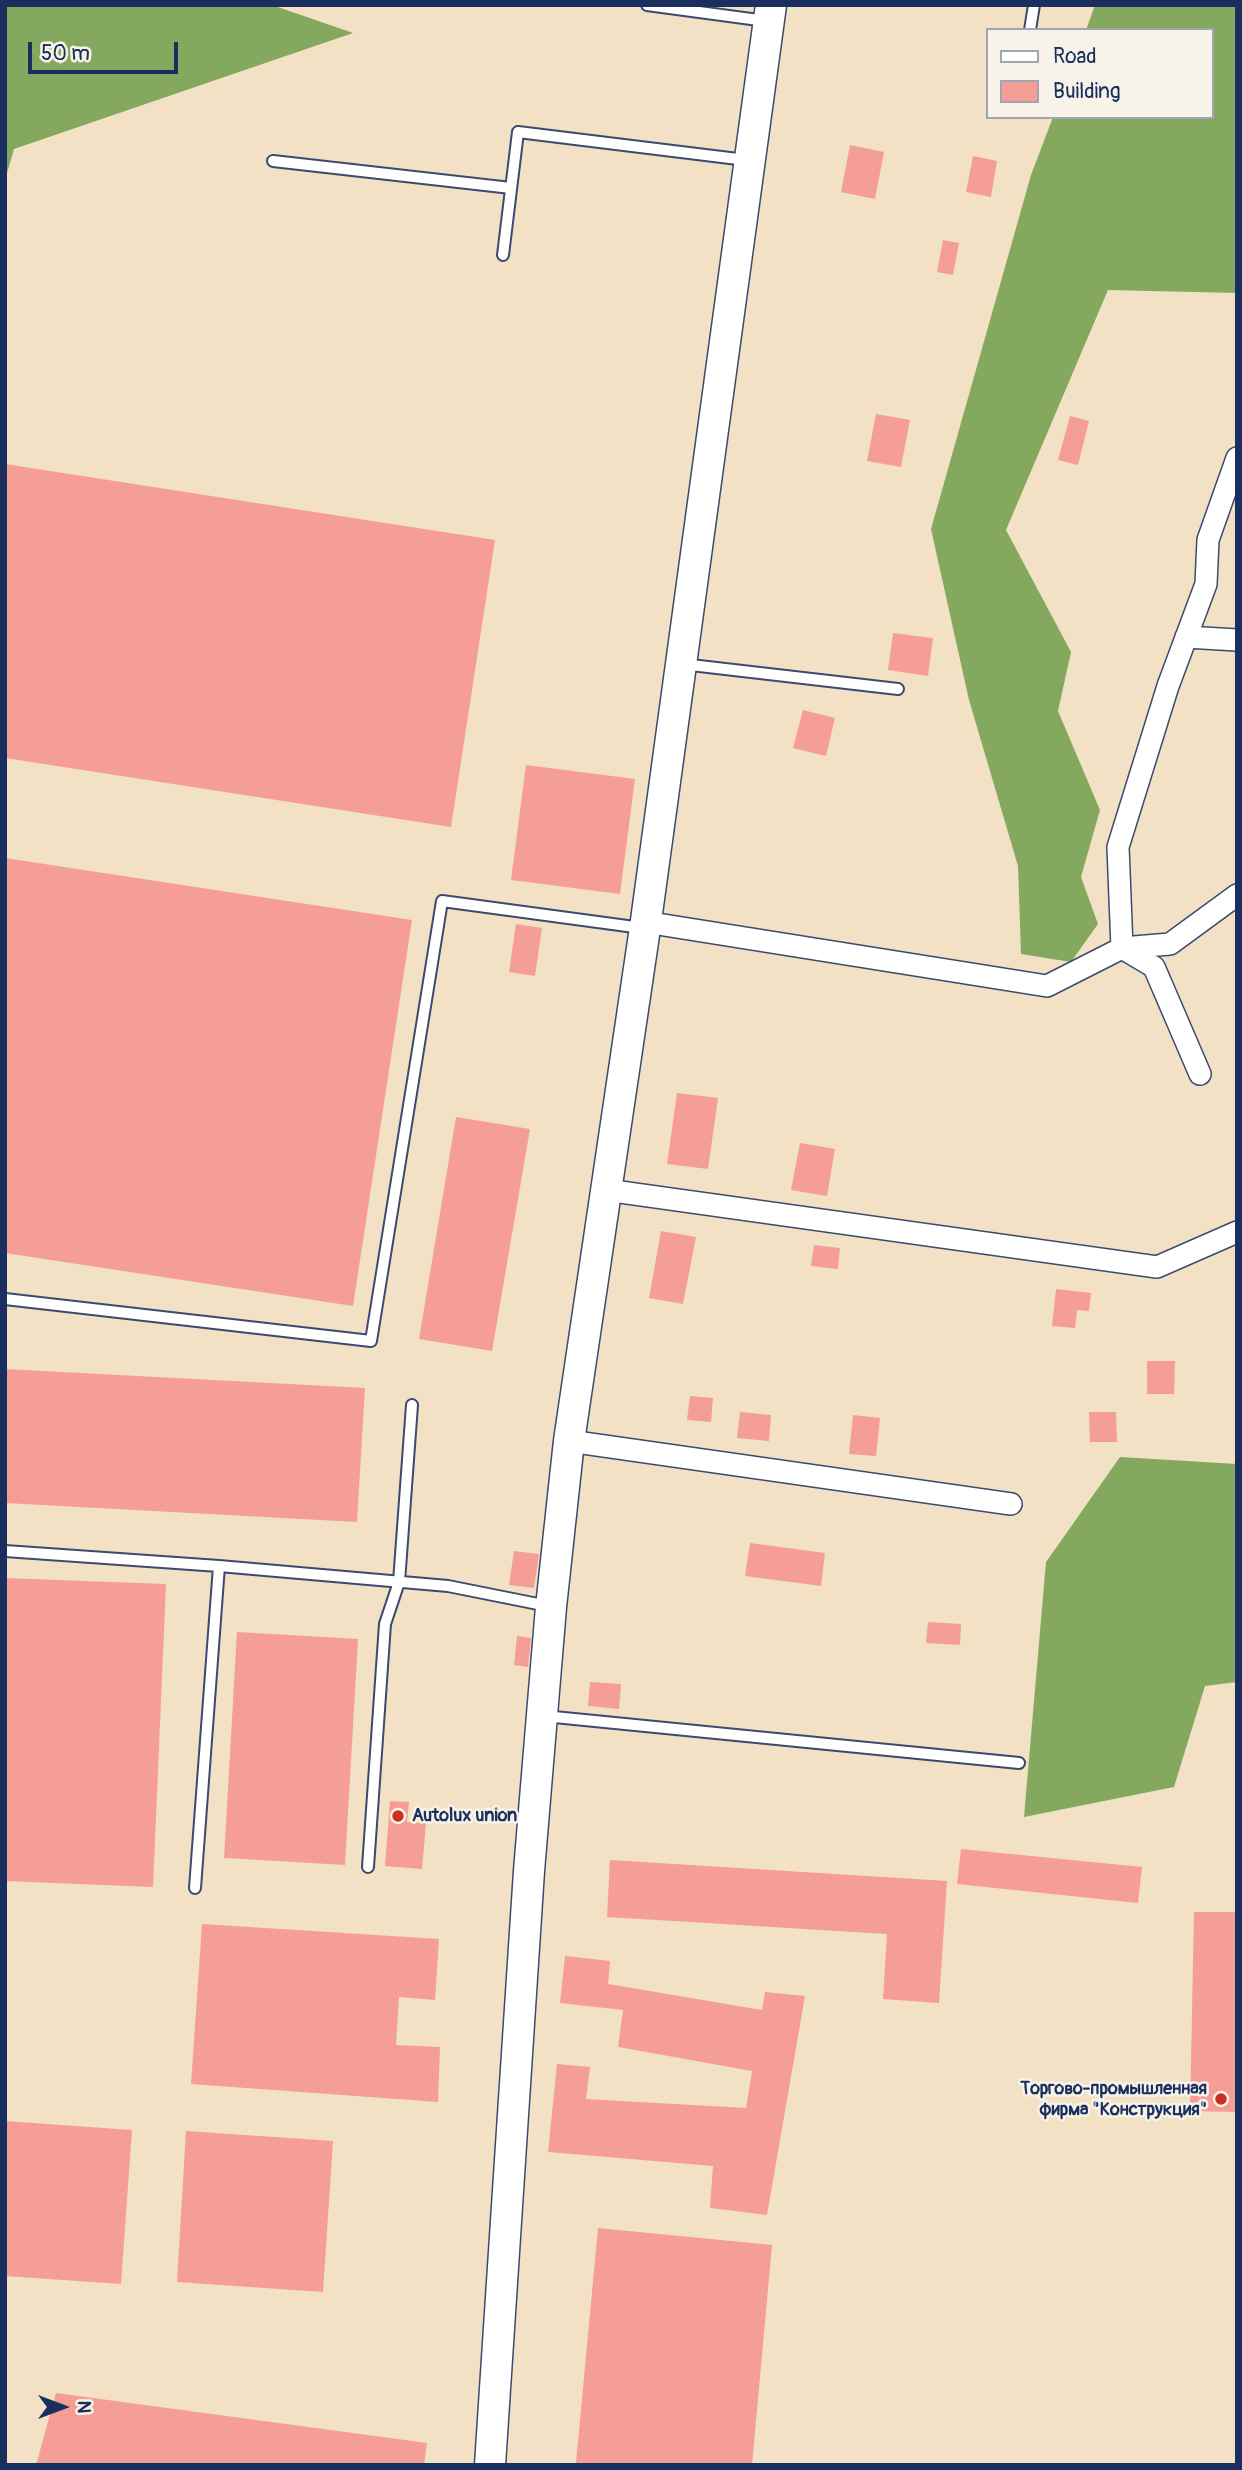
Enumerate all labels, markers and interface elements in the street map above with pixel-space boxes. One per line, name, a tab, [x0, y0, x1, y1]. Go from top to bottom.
scale bar	[32, 28, 182, 72]
legend	[986, 28, 1214, 119]
text: 50 m	[41, 40, 90, 67]
text: Road	[1053, 43, 1097, 70]
text: Building	[1053, 78, 1120, 105]
place label: Autolux union	[412, 1805, 517, 1827]
marker: Autolux union	[390, 1808, 406, 1824]
place label: Торгово-промышленная фирма "Конструкция"	[1020, 2078, 1207, 2120]
marker: Торгово-промышленная фирма "Конструкция"	[1213, 2091, 1229, 2107]
north arrow	[28, 2372, 98, 2442]
text: N	[72, 2401, 96, 2413]

